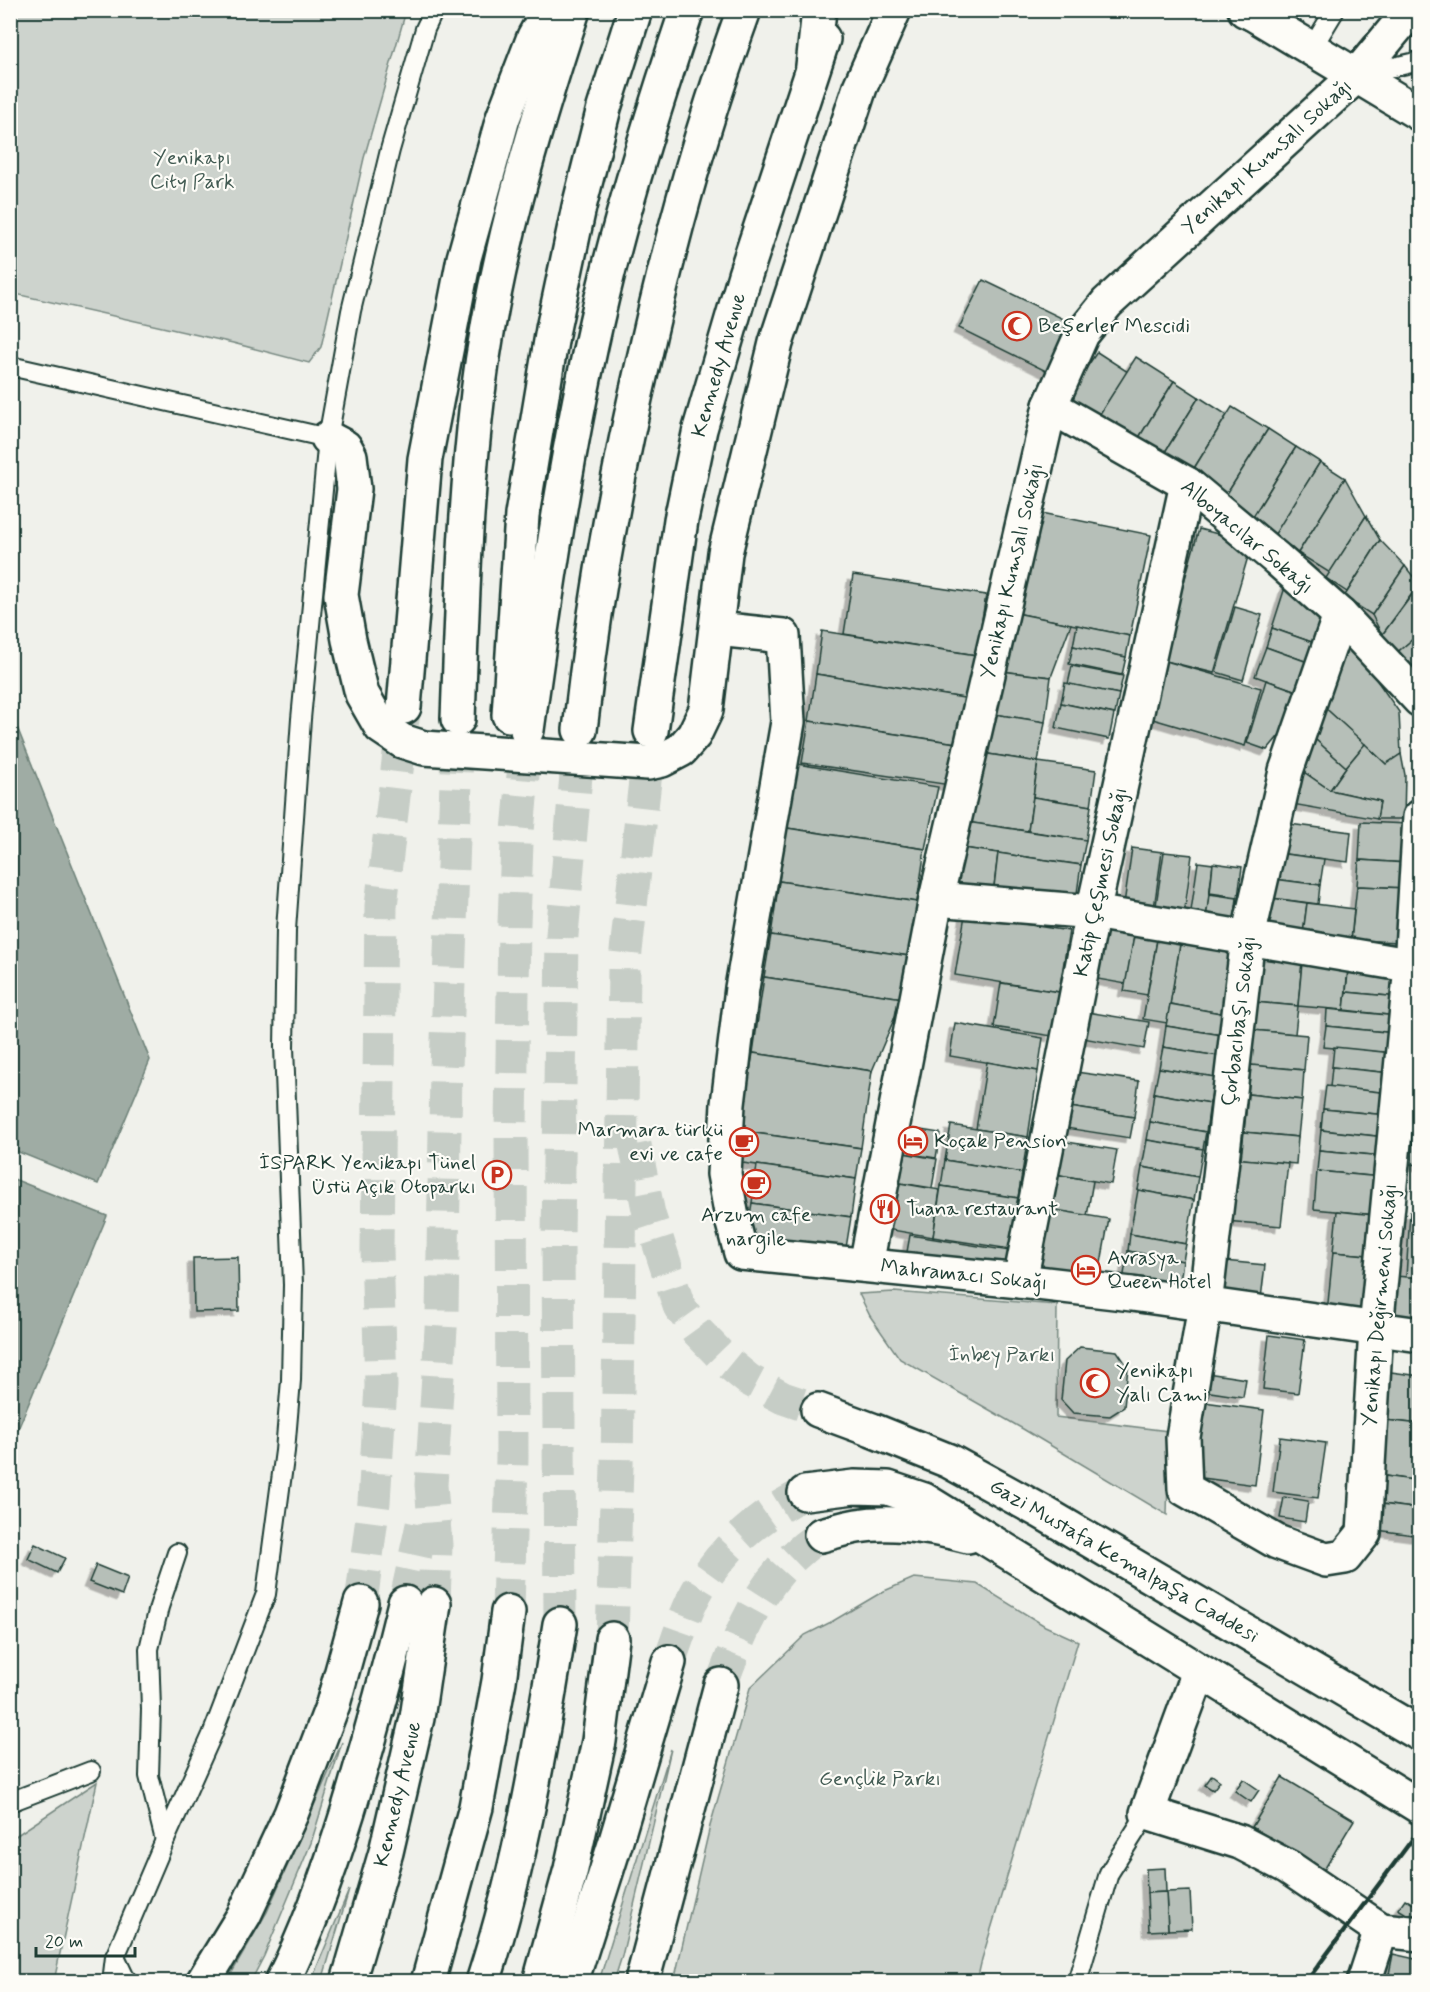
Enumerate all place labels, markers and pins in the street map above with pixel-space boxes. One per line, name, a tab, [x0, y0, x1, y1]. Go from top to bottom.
mosque icon: Beşerler Mescidi	[1001, 310, 1033, 342]
place label: Beşerler Mescidi	[1038, 312, 1190, 340]
place label: Marmara türkü evi ve cafe	[577, 1116, 723, 1168]
hotel icon: Koçak Pension	[897, 1125, 929, 1157]
cafe icon: Marmara türkü evi ve cafe	[728, 1126, 760, 1158]
place label: Koçak Pension	[934, 1127, 1067, 1155]
place label: İSPARK Yenikapı Tünel Üstü Açık Otoparkı	[259, 1149, 476, 1201]
parking icon: İSPARK Yenikapı Tünel Üstü Açık Otoparkı	[481, 1159, 513, 1191]
cafe icon: Arzum cafe nargile	[740, 1168, 772, 1200]
restaurant icon: Tuana restaurant	[869, 1193, 901, 1225]
place label: Tuana restaurant	[906, 1195, 1058, 1223]
place label: Arzum cafe nargile	[701, 1201, 811, 1254]
place label: Avrasya Queen Hotel	[1107, 1244, 1212, 1296]
hotel icon: Avrasya Queen Hotel	[1070, 1254, 1102, 1286]
place label: Yenikapı Yalı Cami	[1116, 1357, 1208, 1409]
mosque icon: Yenikapı Yalı Cami	[1079, 1367, 1111, 1399]

